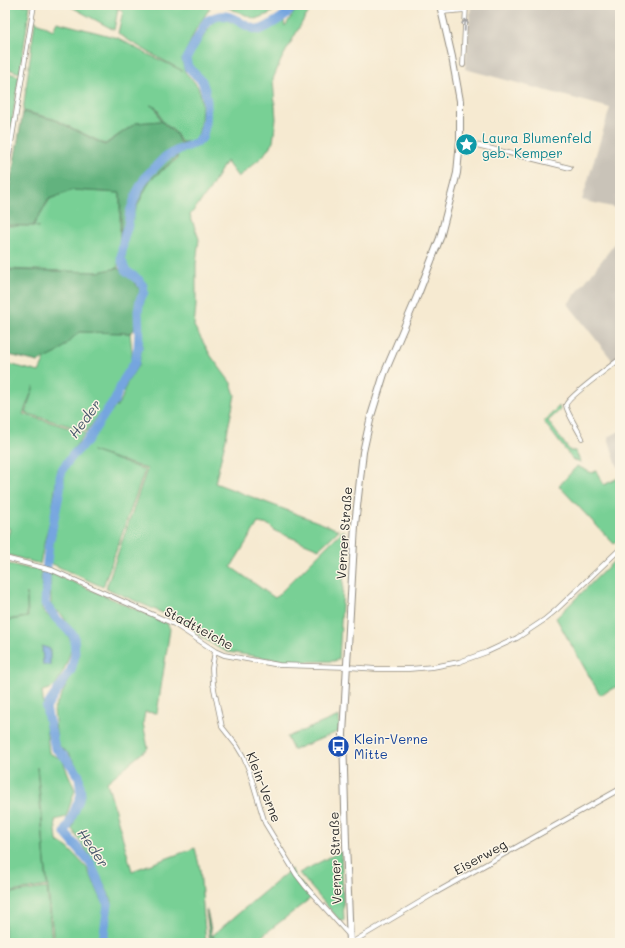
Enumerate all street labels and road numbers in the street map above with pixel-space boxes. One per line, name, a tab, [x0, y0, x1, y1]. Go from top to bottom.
street label: Verner Straße	[332, 486, 355, 580]
street label: Stadtteiche	[162, 602, 237, 653]
street label: Klein-Verne	[243, 749, 286, 824]
street label: Verner Straße	[324, 811, 345, 905]
street label: Eiserweg	[450, 835, 509, 878]

